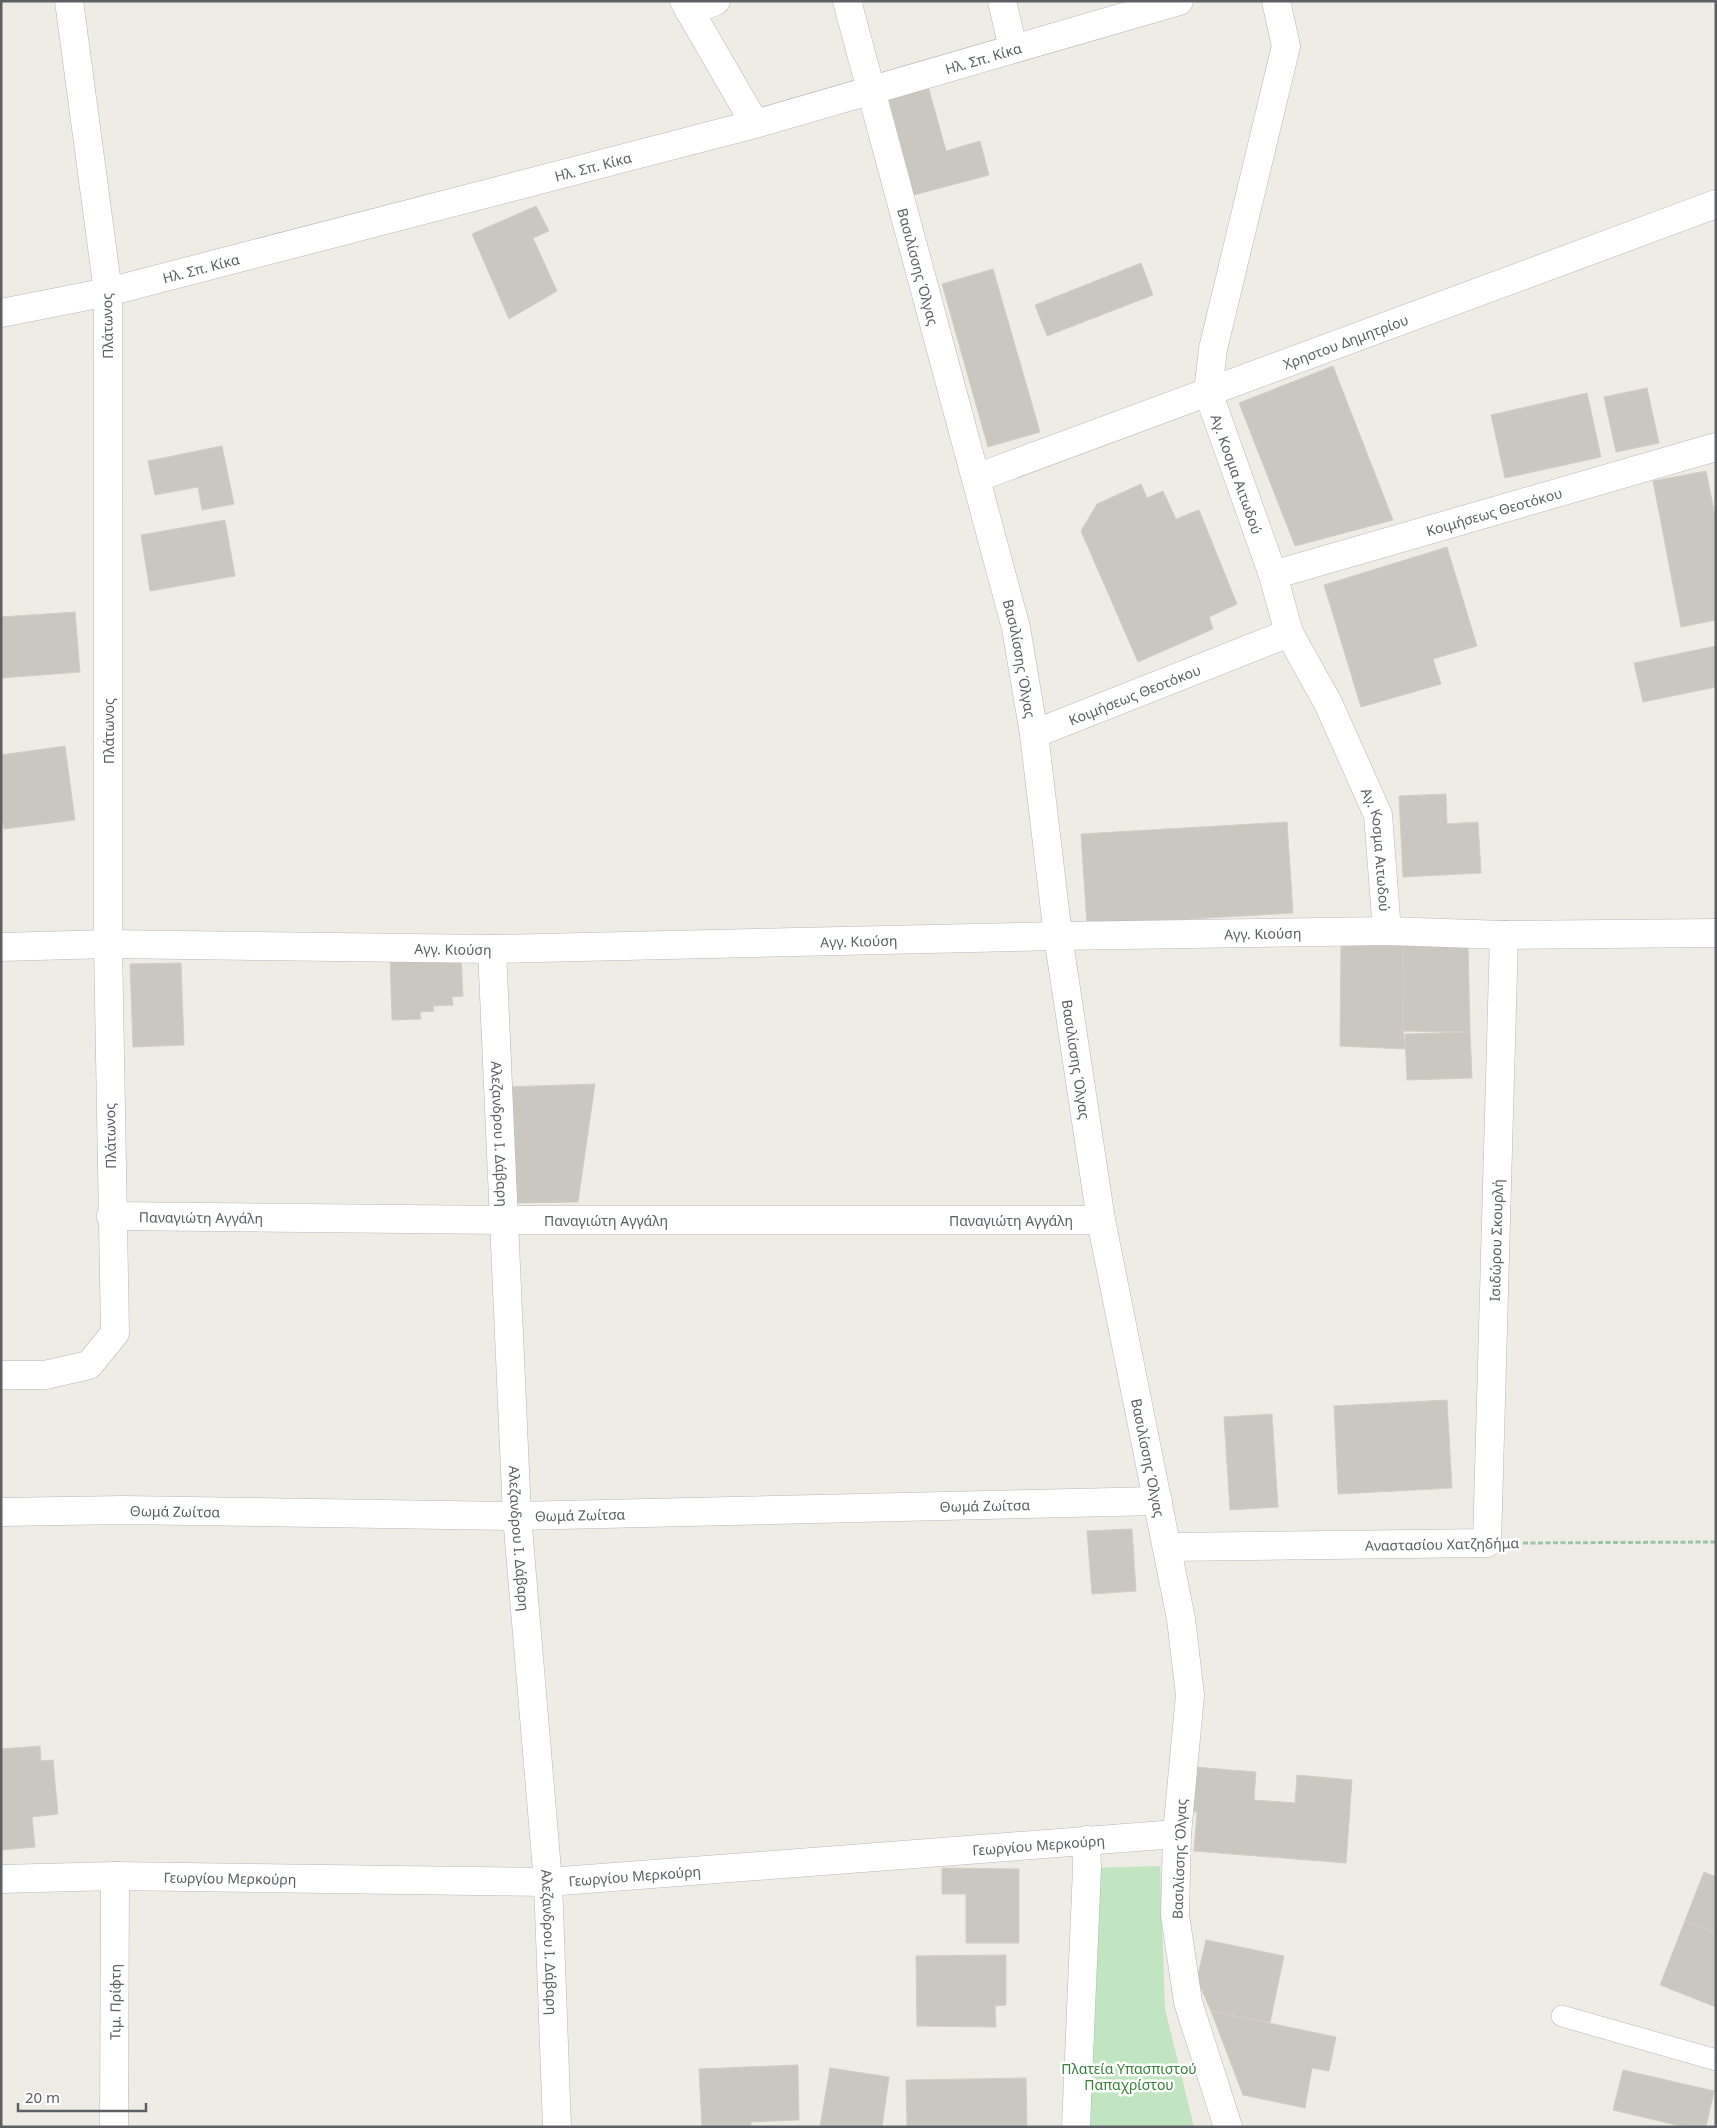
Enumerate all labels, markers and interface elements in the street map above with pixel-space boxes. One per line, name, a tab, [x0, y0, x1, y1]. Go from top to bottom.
street label: Ηλ. Σπ. Κίκα	[943, 38, 1024, 78]
street label: Ηλ. Σπ. Κίκα	[552, 147, 634, 185]
street label: Βασιλίσσης Όλγας	[894, 206, 943, 327]
street label: Ηλ. Σπ. Κίκα	[160, 249, 242, 287]
street label: Πλάτωνος	[97, 293, 117, 359]
street label: Χρηστου Δημητρίου	[1280, 309, 1411, 373]
street label: Αγ. Κοσμα Αιτωδού	[1207, 411, 1267, 536]
street label: Κοιμήσεως Θεοτόκου	[1424, 483, 1564, 540]
street label: Βασιλίσσης Όλγας	[999, 597, 1041, 719]
street label: Κοιμήσεως Θεοτόκου	[1066, 659, 1203, 729]
street label: Πλάτωνος	[99, 698, 118, 764]
street label: Αγ. Κοσμα Αιτωδού	[1357, 784, 1395, 912]
street label: Αγγ. Κιούση	[1224, 923, 1302, 943]
street label: Αγγ. Κιούση	[820, 930, 898, 951]
street label: Αγγ. Κιούση	[414, 938, 492, 958]
street label: Βασιλίσσης Όλγας	[1058, 998, 1095, 1120]
street label: Αλεζανδρου Ι. Δάβαρη	[487, 1061, 513, 1207]
street label: Πλάτωνος	[100, 1103, 120, 1169]
street label: Ισιδώρου Σκουρλή	[1484, 1179, 1507, 1302]
street label: Παναγιώτη Αγγάλη	[139, 1207, 263, 1227]
street label: Παναγιώτη Αγγάλη	[544, 1211, 668, 1230]
street label: Παναγιώτη Αγγάλη	[949, 1211, 1073, 1230]
street label: Βασιλίσσης Όλγας	[1127, 1397, 1170, 1519]
street label: Αλεζανδρου Ι. Δάβαρη	[505, 1465, 535, 1612]
street label: Θωμά Ζωίτσα	[939, 1494, 1030, 1516]
street label: Θωμά Ζωίτσα	[130, 1501, 221, 1521]
street label: Θωμά Ζωίτσα	[535, 1504, 626, 1525]
street label: Αναστασίου Χατζηδήμα	[1365, 1533, 1520, 1555]
street label: Βασιλίσσης Όλγας	[1167, 1798, 1191, 1920]
street label: Γεωργίου Μερκούρη	[972, 1830, 1105, 1859]
street label: Γεωργίου Μερκούρη	[568, 1861, 702, 1890]
street label: Γεωργίου Μερκούρη	[163, 1867, 297, 1888]
street label: Αλεζανδρου Ι. Δάβαρη	[537, 1868, 562, 2015]
street label: Τιμ. Πρίφτη	[105, 1964, 124, 2040]
park label: Πλατεία Υπασπιστού Παπαχρίστου	[1061, 2059, 1197, 2094]
scale bar	[18, 2080, 145, 2112]
text: 20 m	[25, 2087, 60, 2107]

